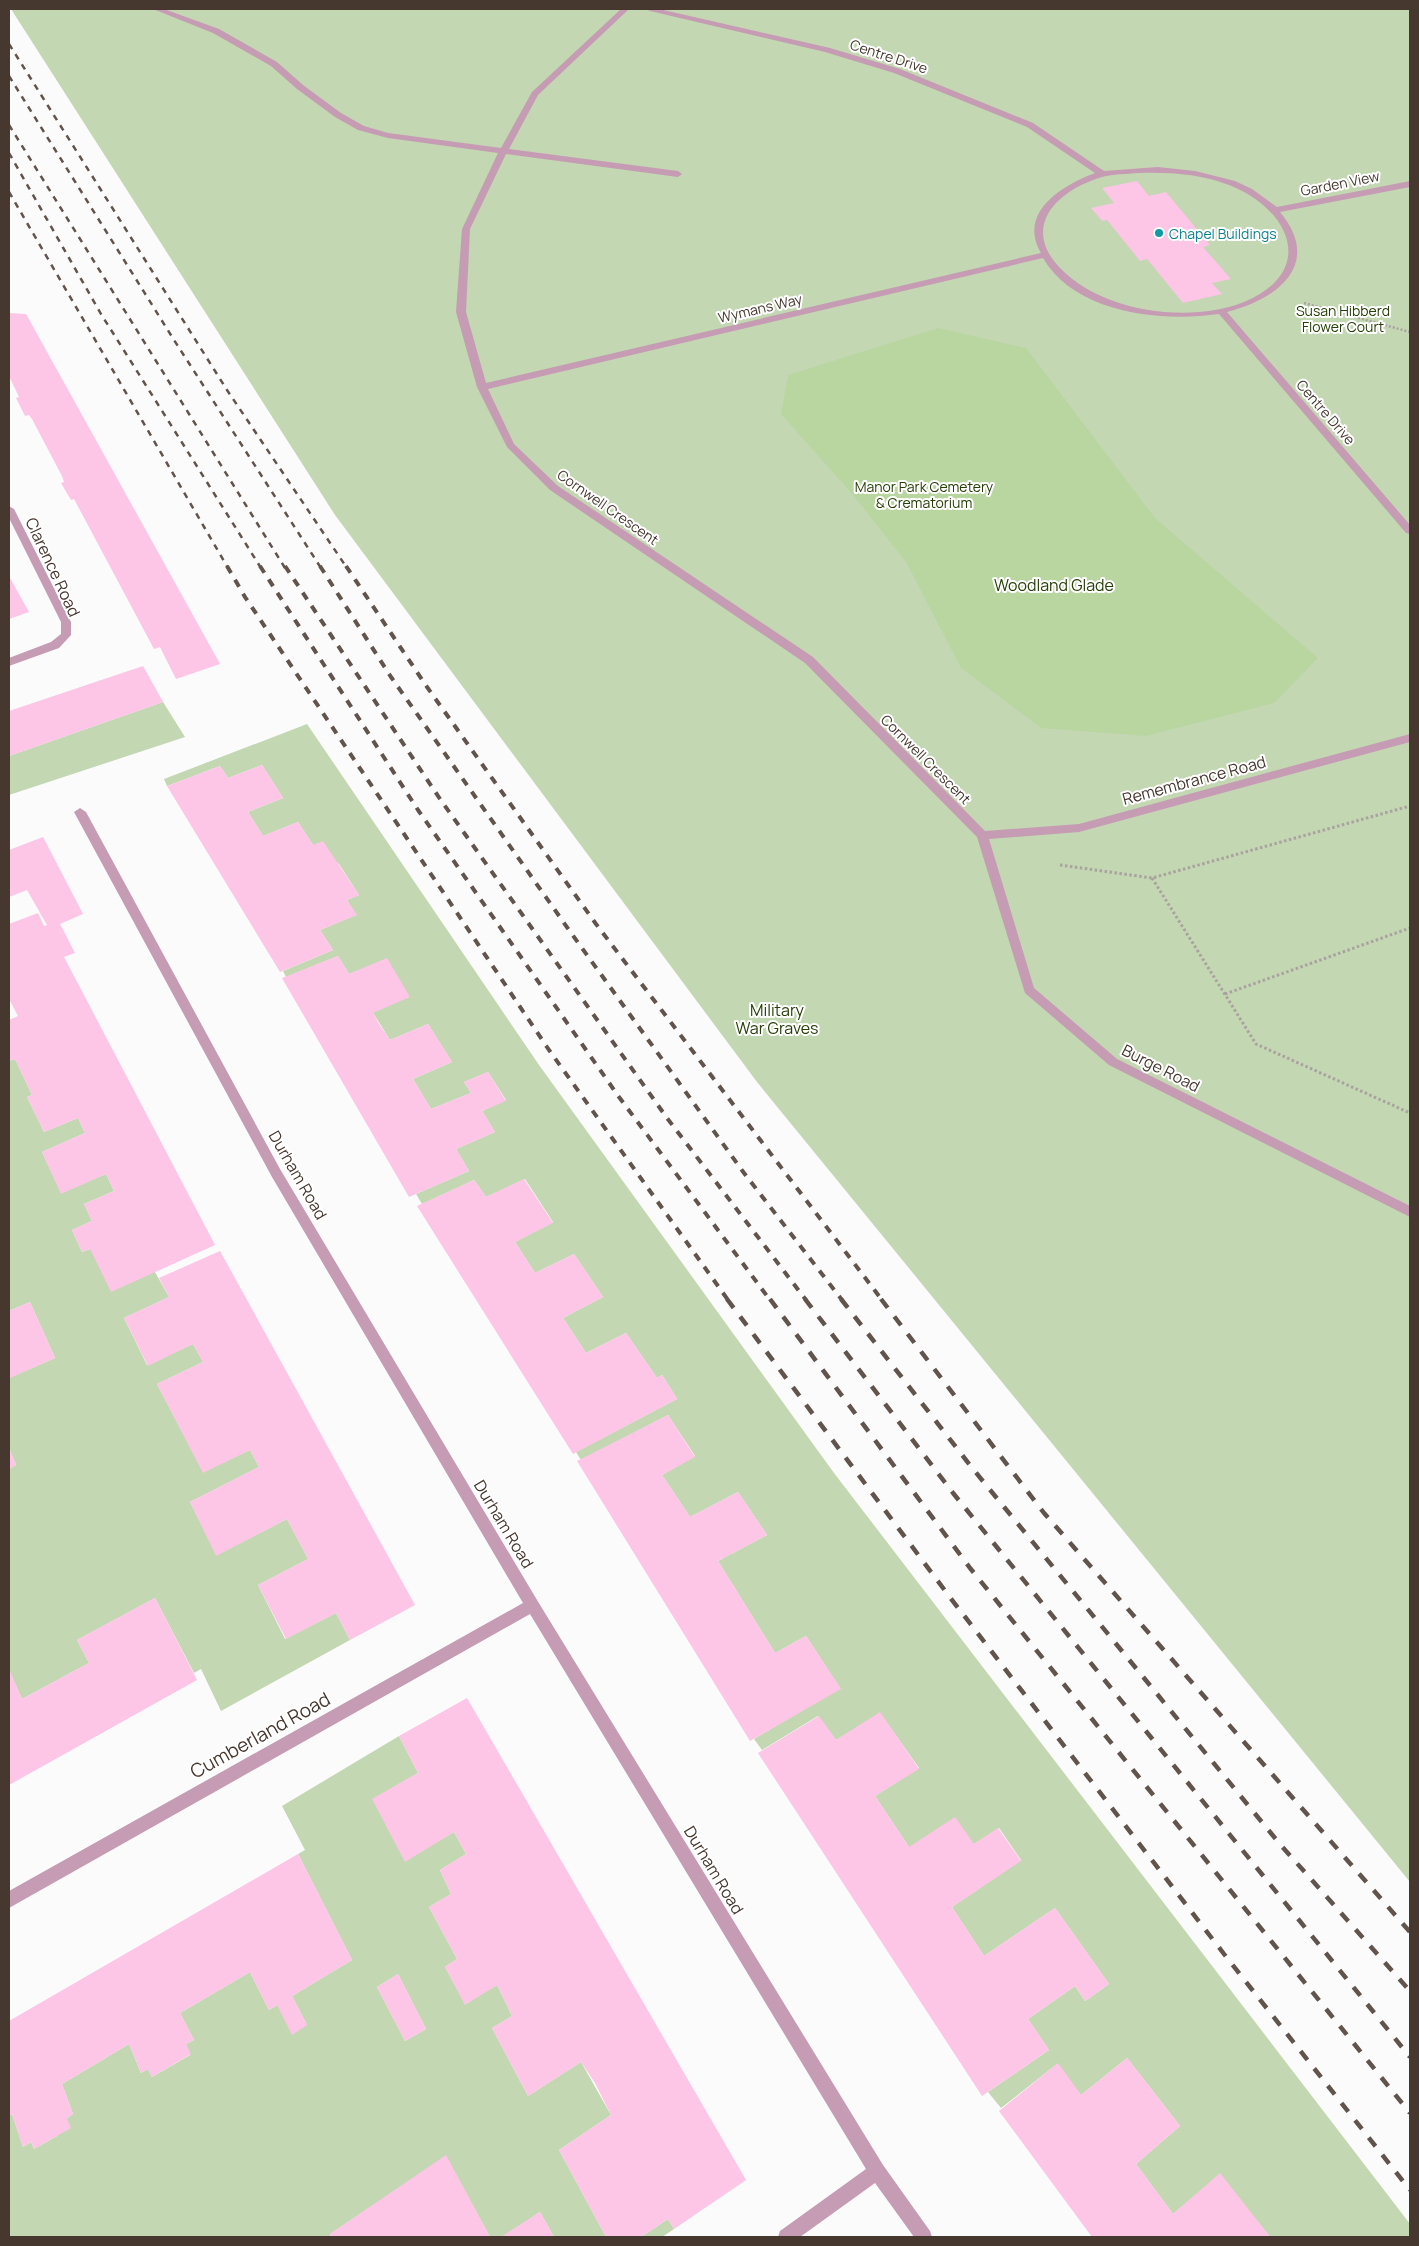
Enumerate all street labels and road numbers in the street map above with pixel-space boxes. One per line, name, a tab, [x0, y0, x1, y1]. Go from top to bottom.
street label: Centre Drive	[848, 35, 930, 77]
street label: Garden View	[1299, 166, 1381, 200]
street label: Wymans Way	[716, 289, 805, 327]
street label: Centre Drive	[1292, 375, 1360, 449]
street label: Cornwell Crescent	[554, 465, 663, 549]
street label: Clarence Road	[20, 514, 86, 620]
street label: Cornwell Crescent	[877, 710, 975, 808]
street label: Remembrance Road	[1120, 750, 1268, 810]
street label: Burge Road	[1118, 1039, 1204, 1097]
street label: Durham Road	[264, 1127, 332, 1223]
street label: Durham Road	[469, 1476, 539, 1572]
street label: Cumberland Road	[185, 1686, 335, 1784]
street label: Durham Road	[679, 1822, 749, 1918]

